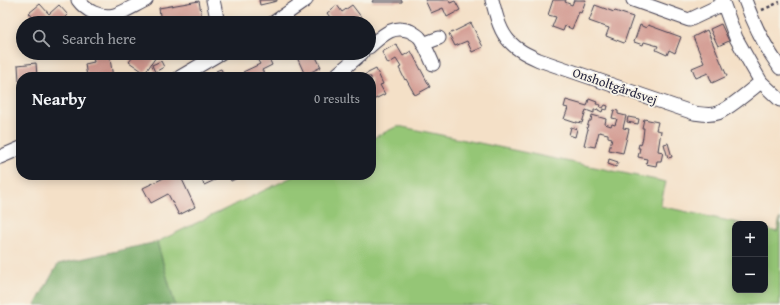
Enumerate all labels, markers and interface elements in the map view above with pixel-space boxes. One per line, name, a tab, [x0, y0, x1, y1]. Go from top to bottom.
search box	[16, 16, 376, 60]
icon: search	[30, 27, 52, 49]
text: Search here	[62, 28, 136, 49]
street label: Onsholtgårdsvej	[570, 63, 660, 109]
text: Nearby	[32, 86, 86, 111]
text: 0 results	[314, 89, 360, 108]
map controls	[732, 221, 768, 293]
button: +	[732, 221, 768, 257]
button: −	[732, 257, 768, 293]

